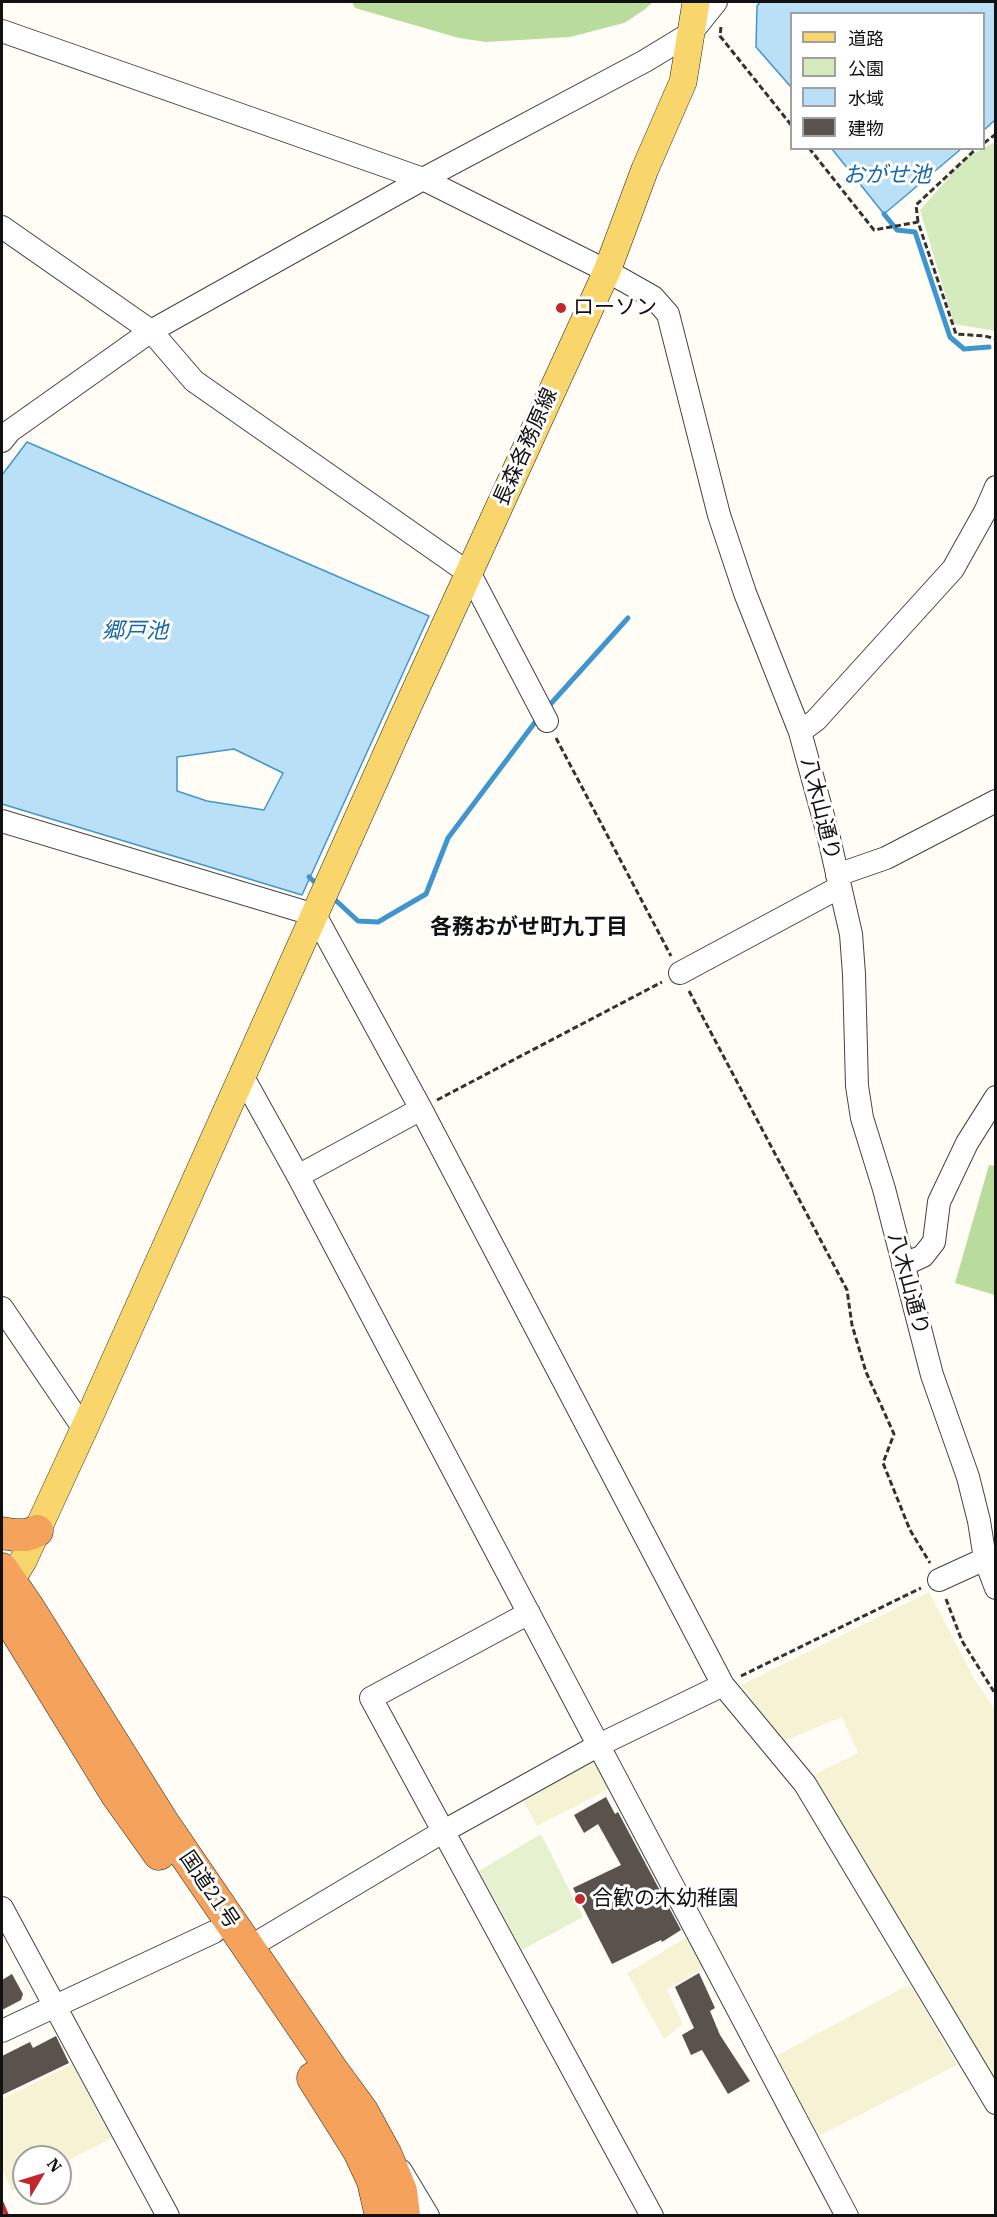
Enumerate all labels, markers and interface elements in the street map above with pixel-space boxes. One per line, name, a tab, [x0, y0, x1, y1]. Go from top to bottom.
legend	[790, 12, 985, 150]
text: 道路	[848, 27, 884, 50]
text: 公園	[848, 57, 884, 80]
text: 水域	[848, 87, 884, 110]
text: 建物	[848, 117, 884, 140]
water label: おがせ池	[843, 163, 931, 189]
place label: ローソン	[573, 295, 657, 321]
marker: ローソン	[554, 301, 568, 315]
street label: 長森各務原線	[489, 384, 563, 510]
water label: 郷戸池	[102, 619, 168, 645]
street label: 八木山通り	[795, 755, 845, 863]
district label: 各務おがせ町九丁目	[430, 915, 628, 941]
street label: 八木山通り	[882, 1230, 934, 1338]
street label: 国道21号	[174, 1846, 244, 1934]
place label: 合歓の木幼稚園	[592, 1886, 739, 1912]
marker: 合歓の木幼稚園	[573, 1892, 587, 1906]
north arrow	[12, 2145, 72, 2205]
text: N	[43, 2154, 66, 2176]

